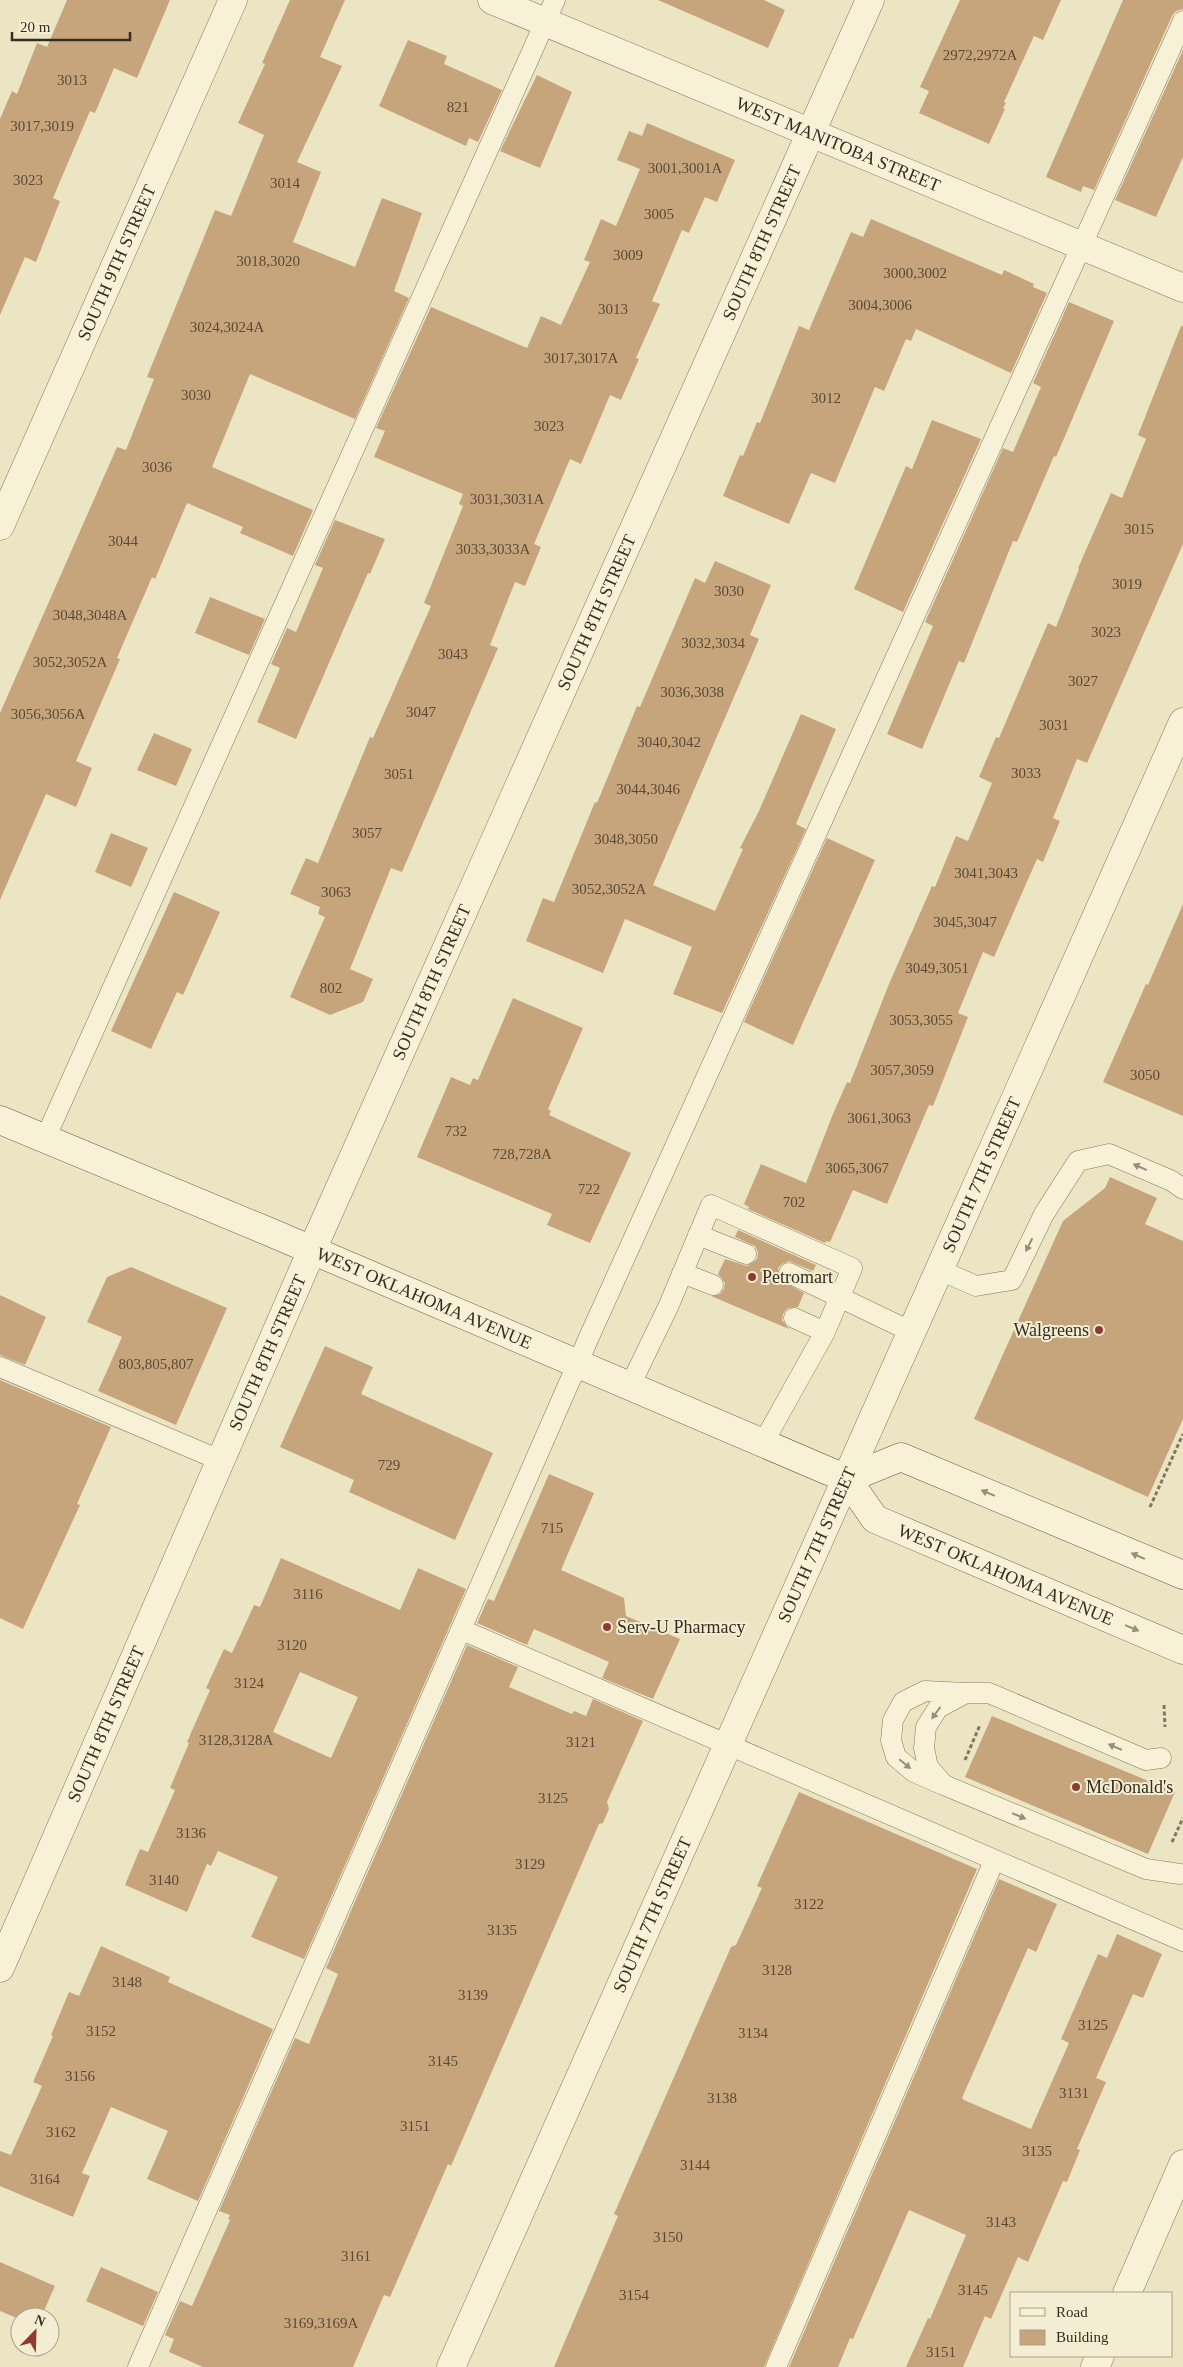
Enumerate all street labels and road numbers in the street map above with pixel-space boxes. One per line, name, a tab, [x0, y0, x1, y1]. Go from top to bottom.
street label: WEST MANITOBA STREET	[733, 93, 943, 196]
street label: SOUTH 8TH STREET	[718, 162, 805, 323]
street label: SOUTH 9TH STREET	[73, 182, 160, 344]
street label: SOUTH 8TH STREET	[553, 532, 640, 693]
street label: SOUTH 8TH STREET	[388, 902, 475, 1063]
street label: SOUTH 7TH STREET	[938, 1094, 1025, 1256]
street label: WEST OKLAHOMA AVENUE	[313, 1243, 535, 1353]
street label: SOUTH 8TH STREET	[225, 1272, 310, 1434]
street label: SOUTH 7TH STREET	[774, 1464, 860, 1626]
street label: WEST OKLAHOMA AVENUE	[895, 1520, 1117, 1629]
street label: SOUTH 8TH STREET	[63, 1643, 149, 1805]
street label: SOUTH 7TH STREET	[609, 1834, 696, 1996]

